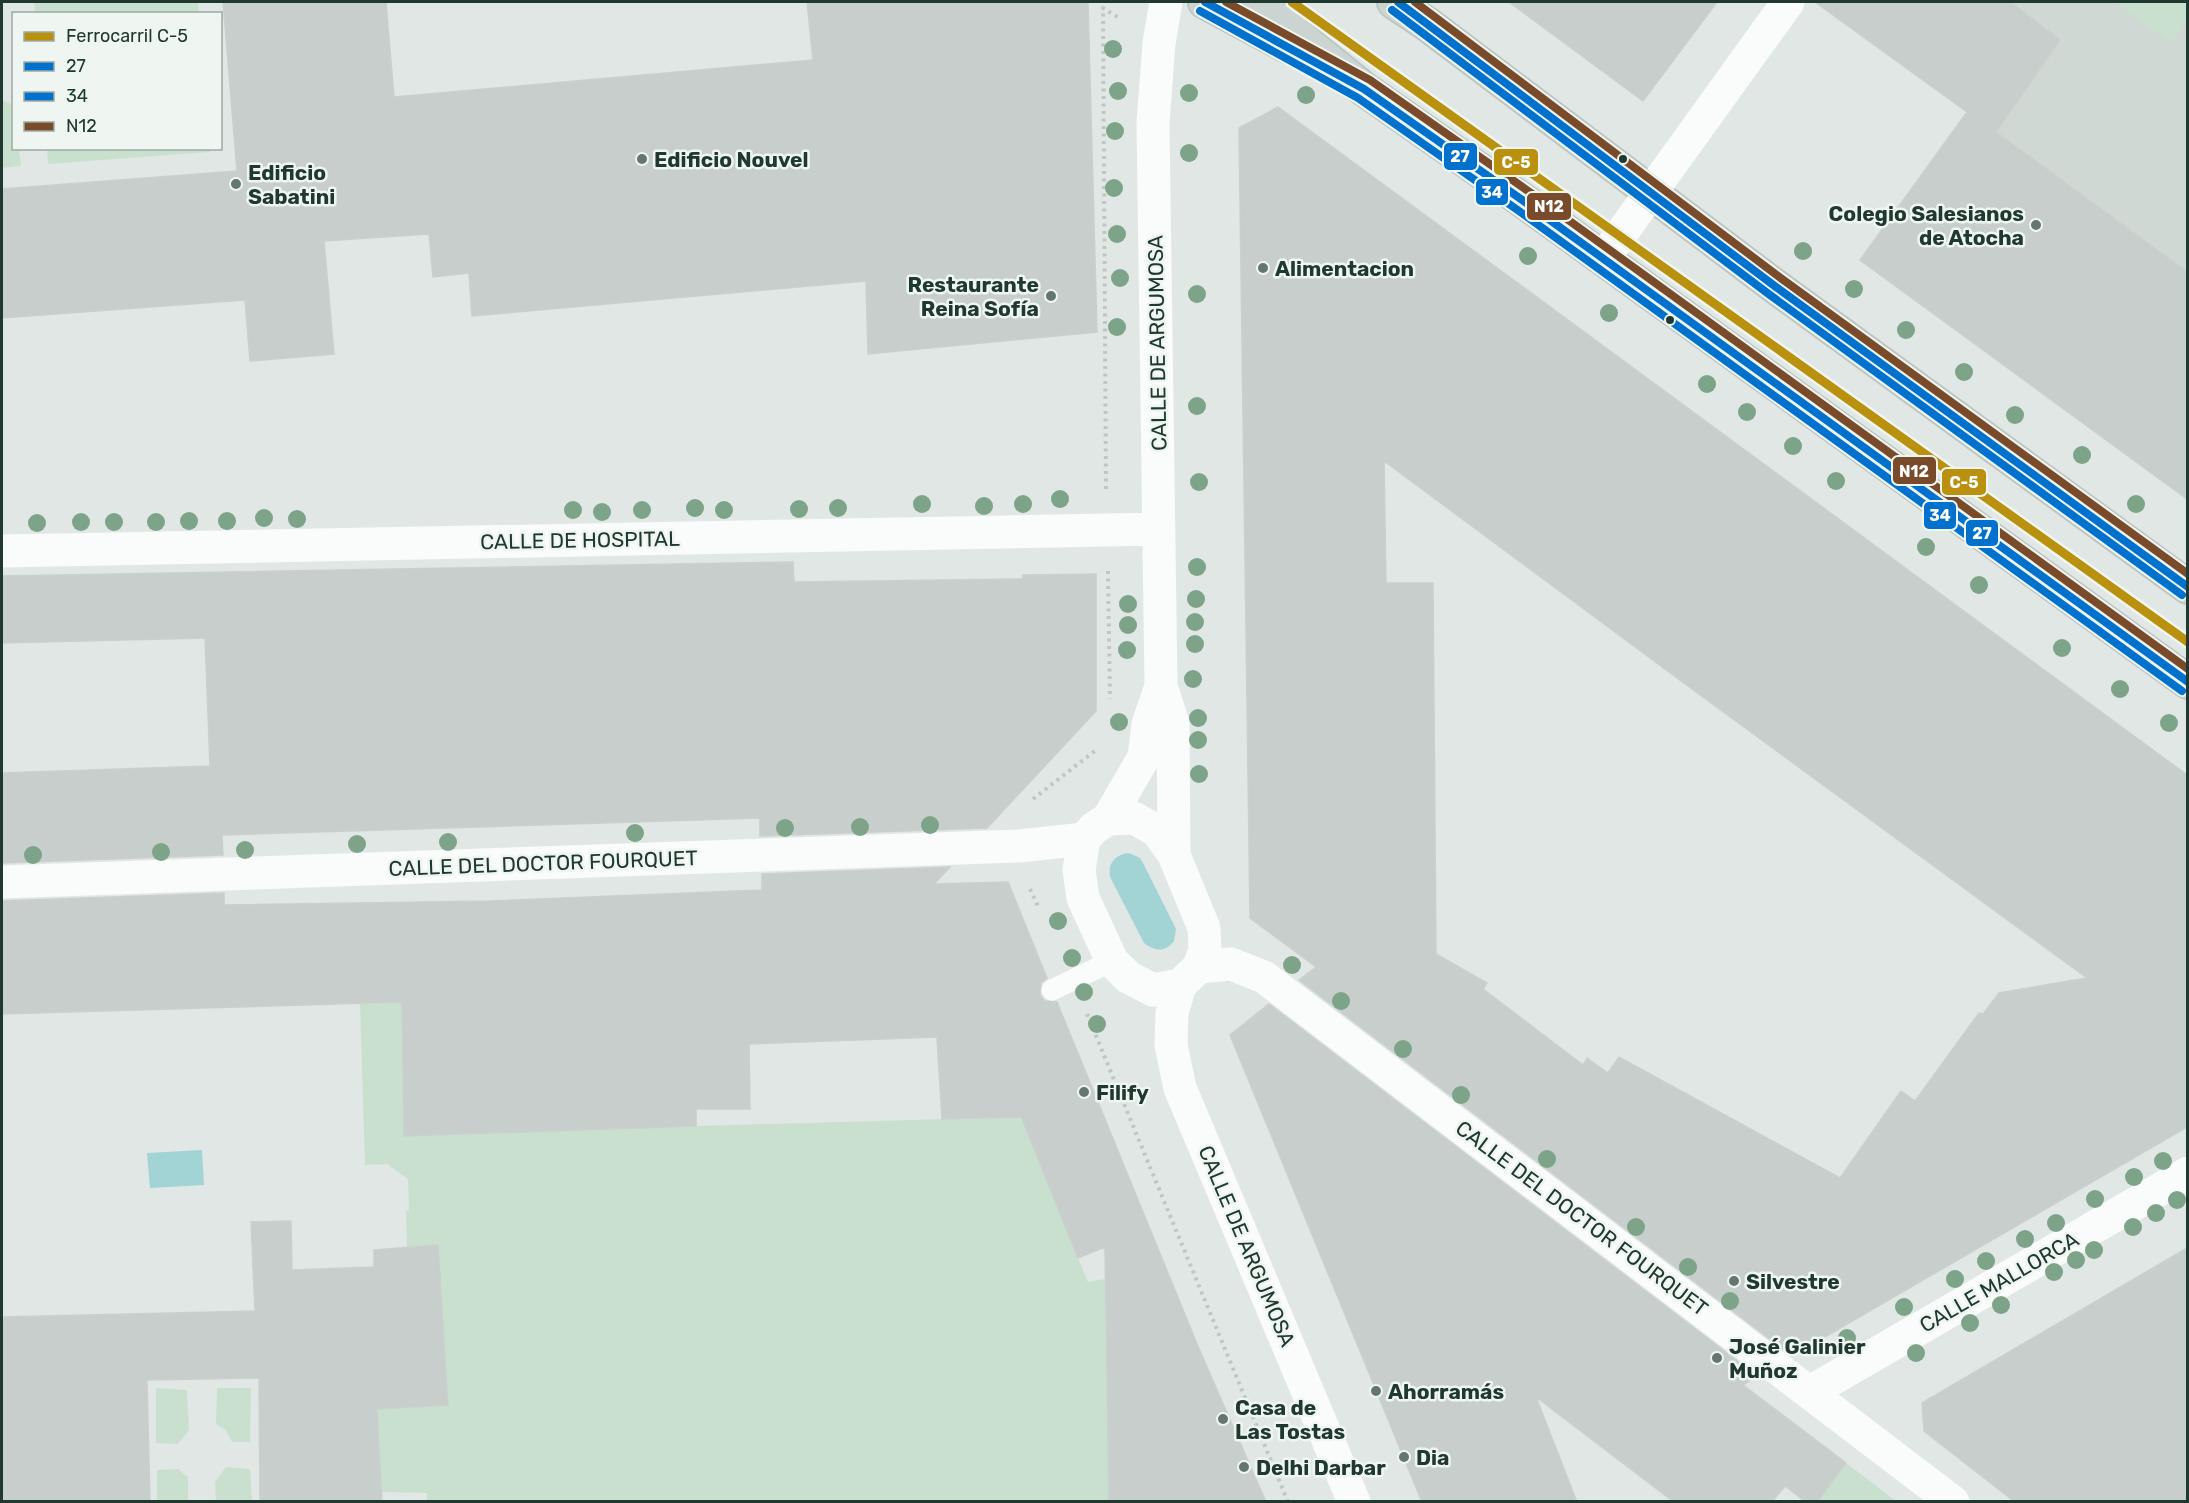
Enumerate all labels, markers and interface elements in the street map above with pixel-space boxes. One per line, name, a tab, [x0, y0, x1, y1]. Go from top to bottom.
legend	[12, 12, 222, 150]
text: Ferrocarril C-5	[66, 25, 188, 47]
text: 27	[66, 55, 86, 77]
text: 34	[66, 85, 88, 107]
text: N12	[66, 115, 97, 137]
line badge: 27	[1443, 142, 1478, 171]
place label: Edificio Nouvel	[654, 147, 808, 172]
text: 27	[1450, 147, 1470, 166]
line badge: C-5	[1493, 148, 1539, 176]
marker: Edificio Nouvel	[635, 152, 649, 166]
text: C-5	[1501, 153, 1531, 172]
unlabelled marker	[1617, 153, 1629, 165]
place label: Edificio Sabatini	[248, 160, 335, 209]
marker: Edificio Sabatini	[229, 177, 243, 191]
line badge: 34	[1475, 178, 1509, 206]
text: 34	[1481, 183, 1503, 202]
line badge: N12	[1526, 192, 1572, 221]
text: N12	[1534, 197, 1564, 216]
place label: Colegio Salesianos de Atocha	[1829, 201, 2024, 250]
marker: Colegio Salesianos de Atocha	[2029, 218, 2043, 232]
street label: CALLE DE ARGUMOSA	[1143, 235, 1171, 451]
place label: Alimentacion	[1275, 256, 1414, 281]
marker: Alimentacion	[1256, 261, 1270, 275]
place label: Restaurante Reina Sofía	[908, 272, 1039, 321]
marker: Restaurante Reina Sofía	[1044, 289, 1058, 303]
unlabelled marker	[1664, 314, 1676, 326]
line badge: N12	[1892, 456, 1937, 485]
text: N12	[1899, 462, 1929, 481]
line badge: C-5	[1941, 468, 1987, 496]
text: C-5	[1949, 473, 1979, 492]
line badge: 34	[1923, 501, 1957, 530]
text: 34	[1929, 506, 1951, 525]
line badge: 27	[1965, 519, 1999, 547]
text: 27	[1972, 524, 1992, 543]
street label: CALLE DE HOSPITAL	[480, 526, 680, 554]
street label: CALLE DEL DOCTOR FOURQUET	[388, 845, 698, 881]
place label: Filify	[1096, 1080, 1149, 1105]
marker: Filify	[1077, 1085, 1091, 1099]
street label: CALLE DEL DOCTOR FOURQUET	[1451, 1115, 1713, 1321]
street label: CALLE DE ARGUMOSA	[1193, 1142, 1301, 1350]
street label: CALLE MALLORCA	[1915, 1226, 2083, 1338]
place label: Silvestre	[1746, 1269, 1840, 1294]
marker: Silvestre	[1727, 1274, 1741, 1288]
place label: José Galinier Muñoz	[1729, 1334, 1866, 1383]
marker: José Galinier Muñoz	[1710, 1351, 1724, 1365]
place label: Ahorramás	[1388, 1379, 1504, 1404]
marker: Ahorramás	[1369, 1384, 1383, 1398]
place label: Casa de Las Tostas	[1235, 1395, 1345, 1444]
marker: Casa de Las Tostas	[1216, 1412, 1230, 1426]
place label: Dia	[1416, 1445, 1449, 1470]
marker: Dia	[1397, 1450, 1411, 1464]
place label: Delhi Darbar	[1256, 1455, 1386, 1480]
marker: Delhi Darbar	[1237, 1460, 1251, 1474]

